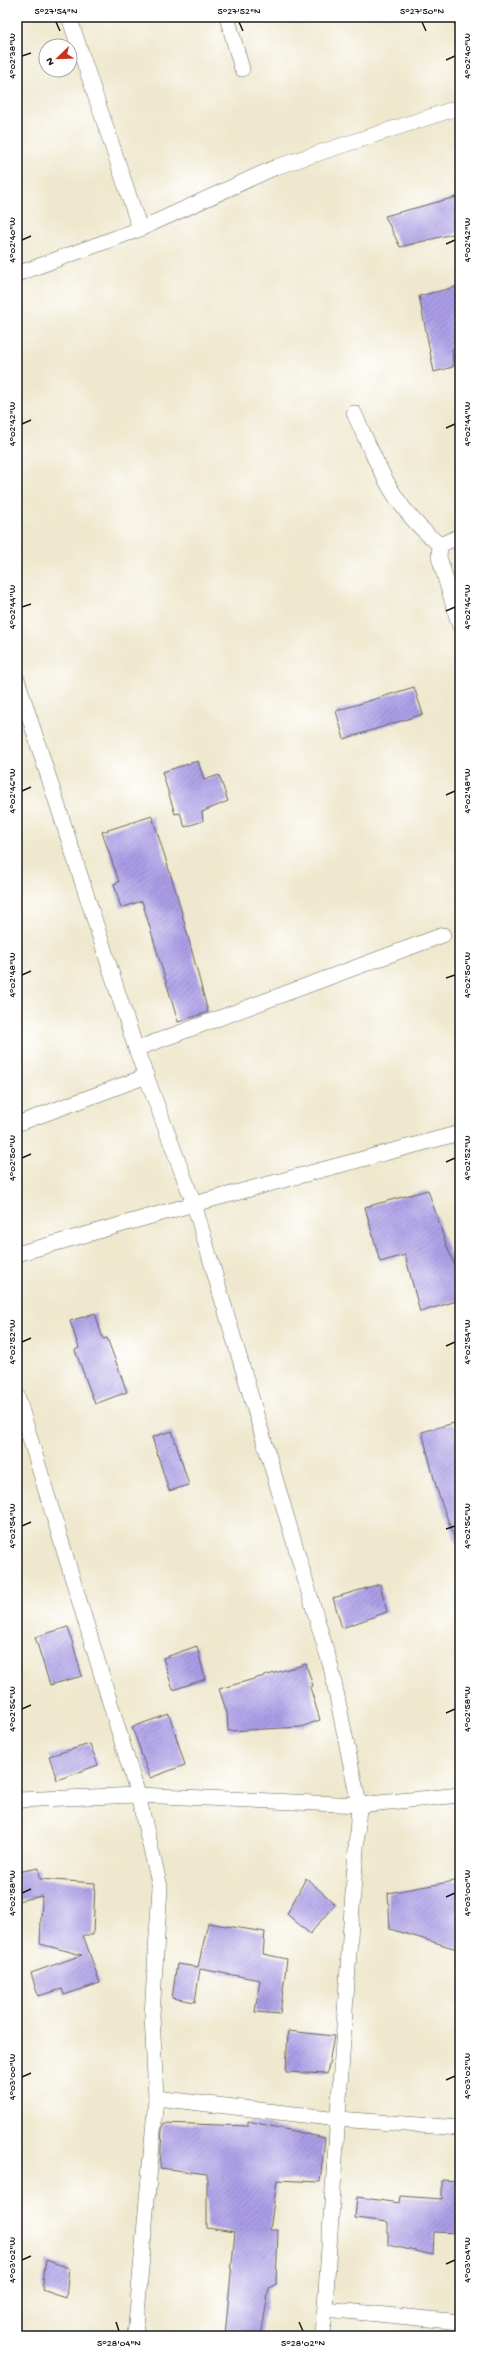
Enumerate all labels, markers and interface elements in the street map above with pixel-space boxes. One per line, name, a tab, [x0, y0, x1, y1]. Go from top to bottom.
text: 5°27'54"N	[34, 6, 78, 18]
text: 5°27'52"N	[217, 6, 261, 18]
text: 5°27'50"N	[400, 6, 444, 18]
text: 4°02'38"W	[7, 33, 19, 79]
text: 4°02'40"W	[462, 33, 474, 79]
north arrow	[38, 38, 78, 78]
text: N	[44, 55, 58, 67]
text: 4°02'40"W	[7, 217, 19, 263]
text: 4°02'42"W	[462, 217, 474, 262]
text: 4°02'42"W	[7, 401, 19, 446]
text: 4°02'44"W	[462, 401, 474, 446]
text: 4°02'44"W	[7, 584, 19, 629]
text: 4°02'46"W	[462, 584, 474, 629]
text: 4°02'46"W	[7, 768, 19, 813]
text: 4°02'48"W	[462, 768, 474, 814]
text: 4°02'48"W	[7, 952, 19, 998]
text: 4°02'50"W	[462, 952, 474, 998]
text: 4°02'50"W	[7, 1135, 19, 1181]
text: 4°02'52"W	[462, 1135, 474, 1181]
text: 4°02'52"W	[7, 1319, 19, 1365]
text: 4°02'54"W	[462, 1319, 474, 1365]
text: 4°02'54"W	[7, 1503, 19, 1549]
text: 4°02'56"W	[462, 1503, 474, 1549]
text: 4°02'56"W	[7, 1686, 19, 1732]
text: 4°02'58"W	[462, 1686, 474, 1732]
text: 4°03'00"W	[462, 1869, 474, 1916]
text: 4°02'58"W	[7, 1870, 19, 1916]
text: 4°03'00"W	[7, 2053, 19, 2100]
text: 4°03'02"W	[462, 2053, 474, 2099]
text: 4°03'02"W	[7, 2237, 19, 2283]
text: 4°03'04"W	[462, 2237, 474, 2283]
text: 5°28'04"N	[97, 2338, 141, 2350]
text: 5°28'02"N	[281, 2338, 325, 2350]

